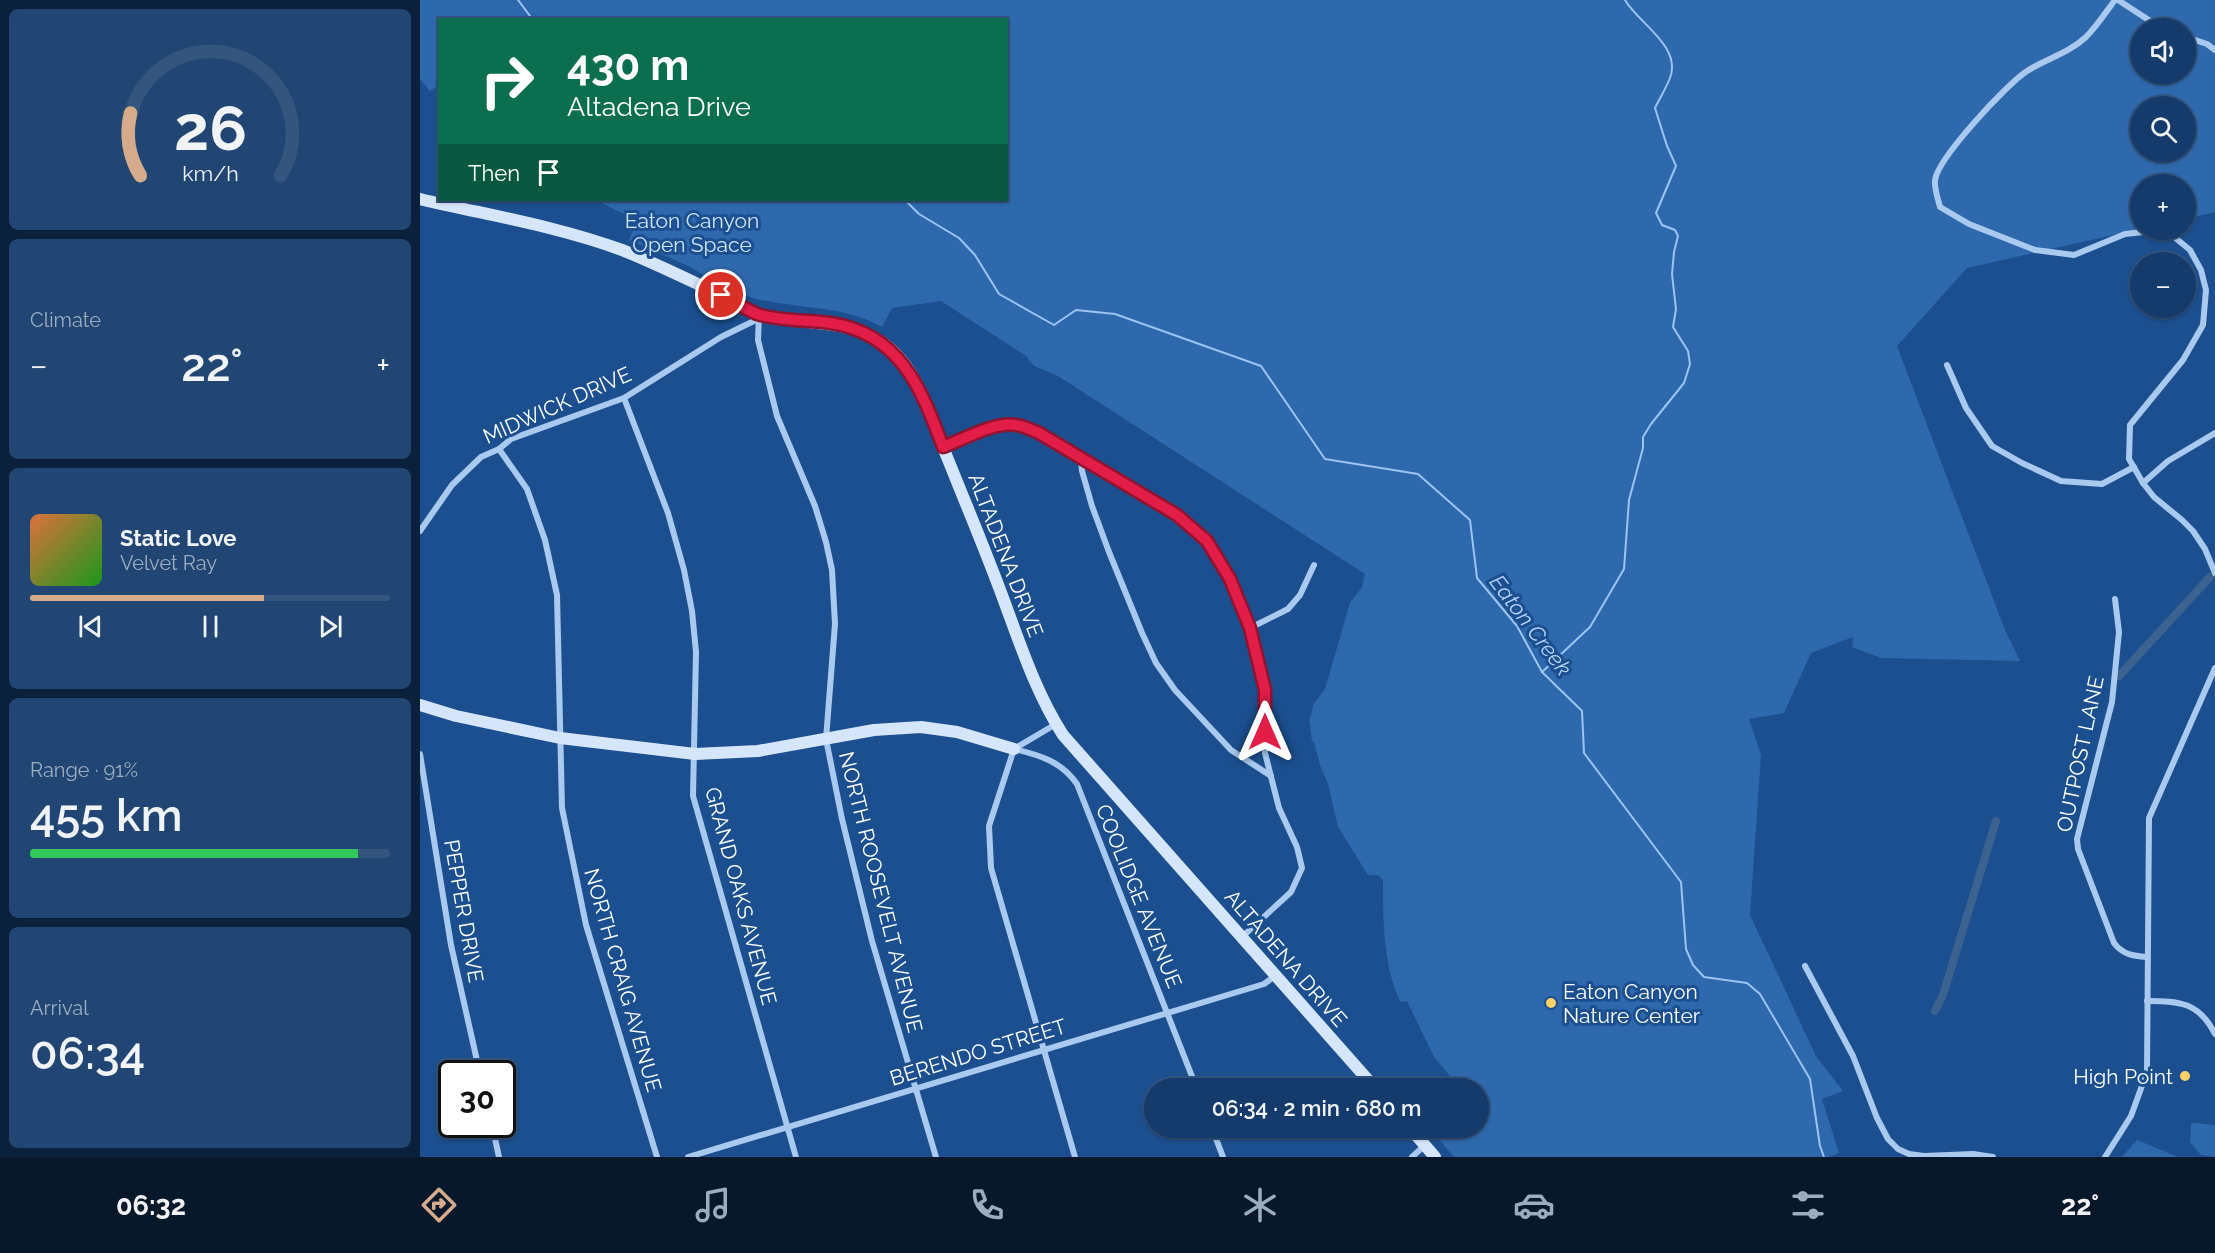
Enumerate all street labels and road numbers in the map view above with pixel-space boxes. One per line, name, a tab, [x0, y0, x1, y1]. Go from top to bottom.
street label: MIDWICK DRIVE	[479, 361, 635, 449]
street label: ALTADENA DRIVE	[963, 469, 1049, 641]
street label: OUTPOST LANE	[2051, 674, 2109, 834]
street label: NORTH ROOSEVELT AVENUE	[834, 749, 928, 1035]
street label: GRAND OAKS AVENUE	[700, 784, 782, 1008]
street label: COOLIDGE AVENUE	[1091, 801, 1187, 991]
street label: PEPPER DRIVE	[439, 838, 489, 984]
street label: NORTH CRAIG AVENUE	[579, 865, 667, 1095]
street label: ALTADENA DRIVE	[1220, 884, 1352, 1032]
street label: BERENDO STREET	[887, 1013, 1069, 1091]

